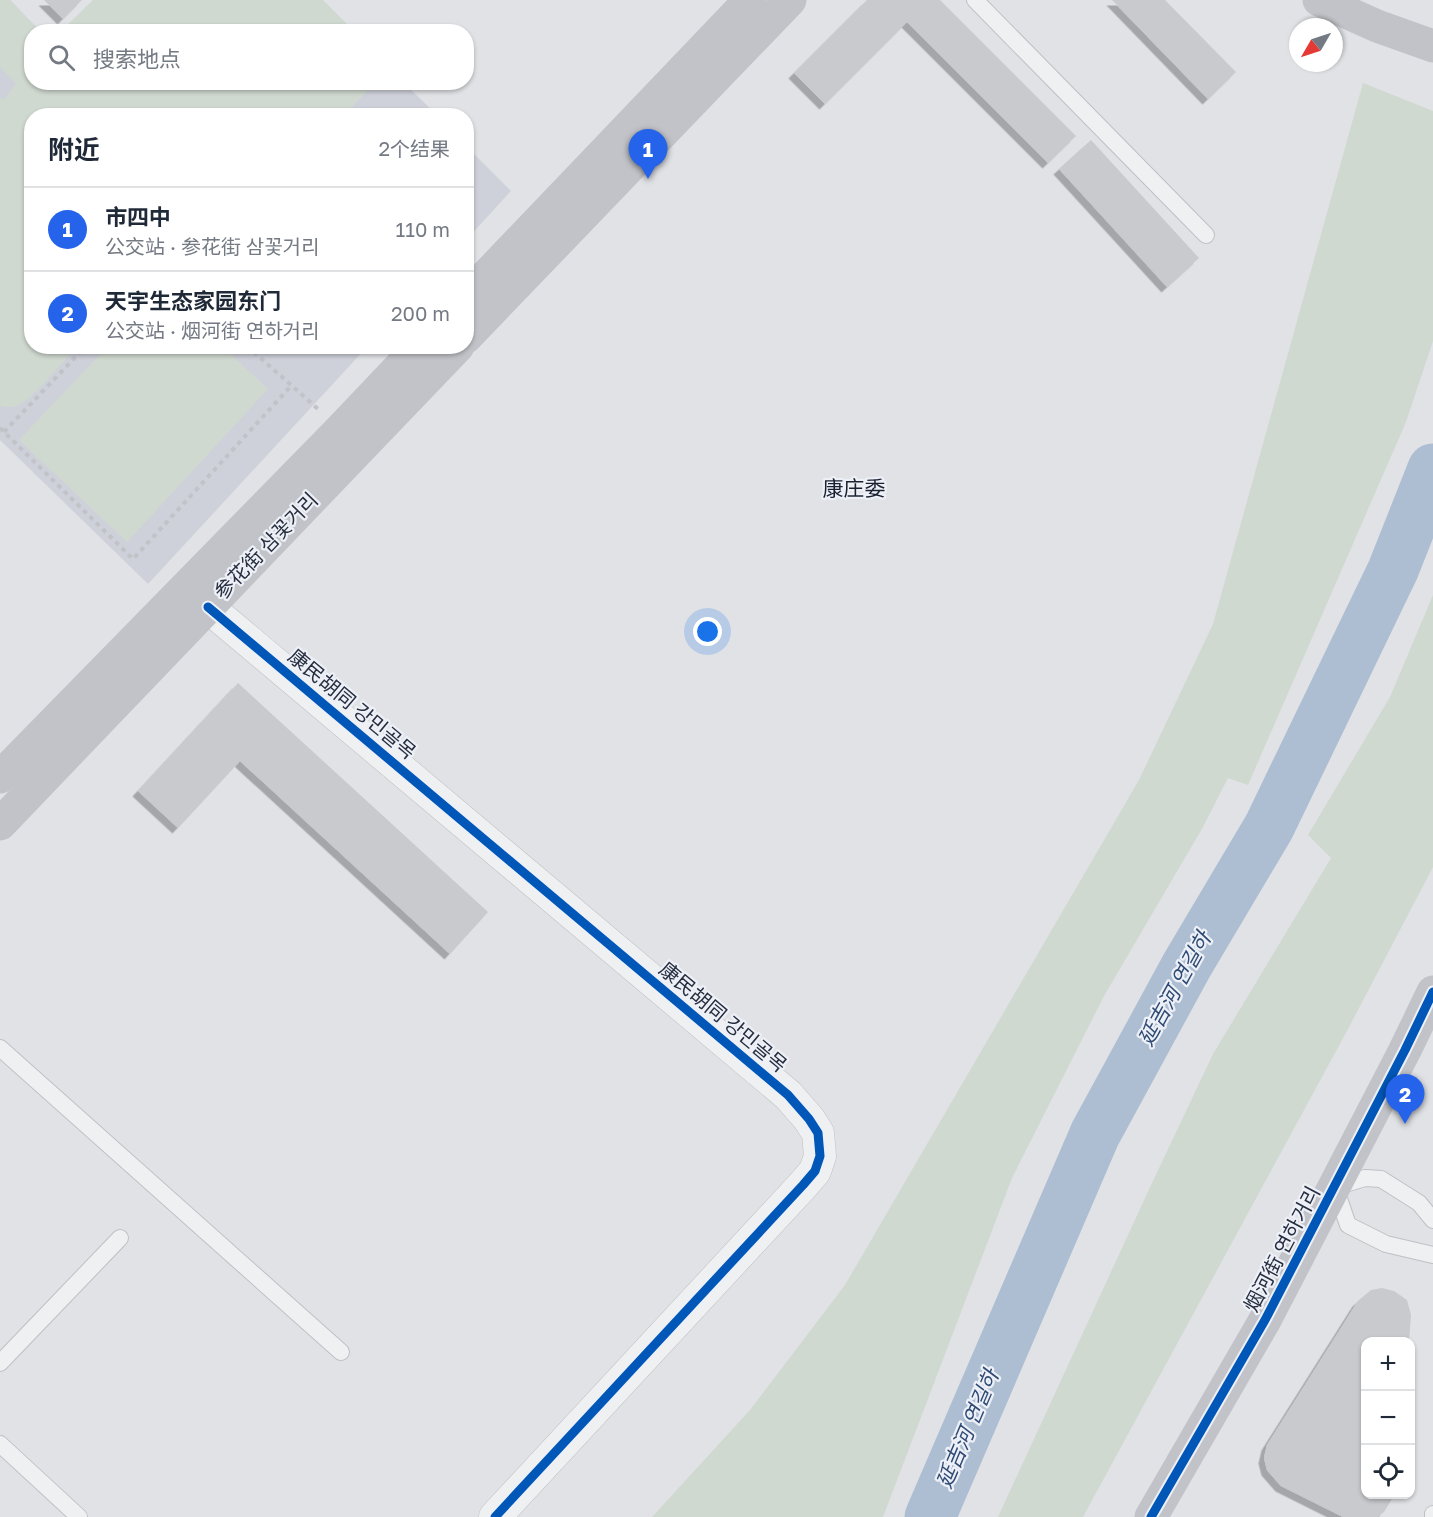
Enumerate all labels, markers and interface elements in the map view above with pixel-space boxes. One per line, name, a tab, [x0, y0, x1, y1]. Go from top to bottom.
north arrow	[1289, 18, 1343, 72]
search box	[24, 24, 474, 90]
icon: search	[45, 41, 78, 74]
text: 搜索地点	[93, 45, 181, 72]
pin: 1	[628, 130, 668, 179]
text: 附近	[48, 134, 100, 165]
text: 2个结果	[378, 136, 450, 160]
text: 市四中	[105, 203, 171, 230]
text: 1	[62, 217, 73, 241]
text: 110 m	[396, 217, 450, 241]
text: 公交站 · 参花街 삼꽃거리	[105, 234, 320, 258]
text: 天宇生态家园东门	[105, 287, 281, 314]
text: 2	[61, 301, 74, 325]
text: 200 m	[391, 301, 450, 325]
text: 公交站 · 烟河街 연하거리	[105, 318, 320, 342]
district label: 康庄委	[823, 475, 886, 501]
street label: 参花街 삼꽃거리	[209, 487, 322, 603]
your location	[693, 617, 722, 646]
street label: 康民胡同 강민골목	[284, 643, 421, 763]
water label: 延吉河 연길하	[1132, 925, 1217, 1050]
street label: 康民胡同 강민골목	[655, 956, 792, 1076]
pin: 2	[1386, 1074, 1424, 1124]
street label: 烟河街 연하거리	[1238, 1182, 1324, 1315]
map controls	[1361, 1337, 1415, 1499]
button: +	[1361, 1337, 1415, 1391]
water label: 延吉河 연길하	[930, 1363, 1005, 1492]
button: −	[1361, 1391, 1415, 1445]
button: locate	[1361, 1445, 1415, 1499]

